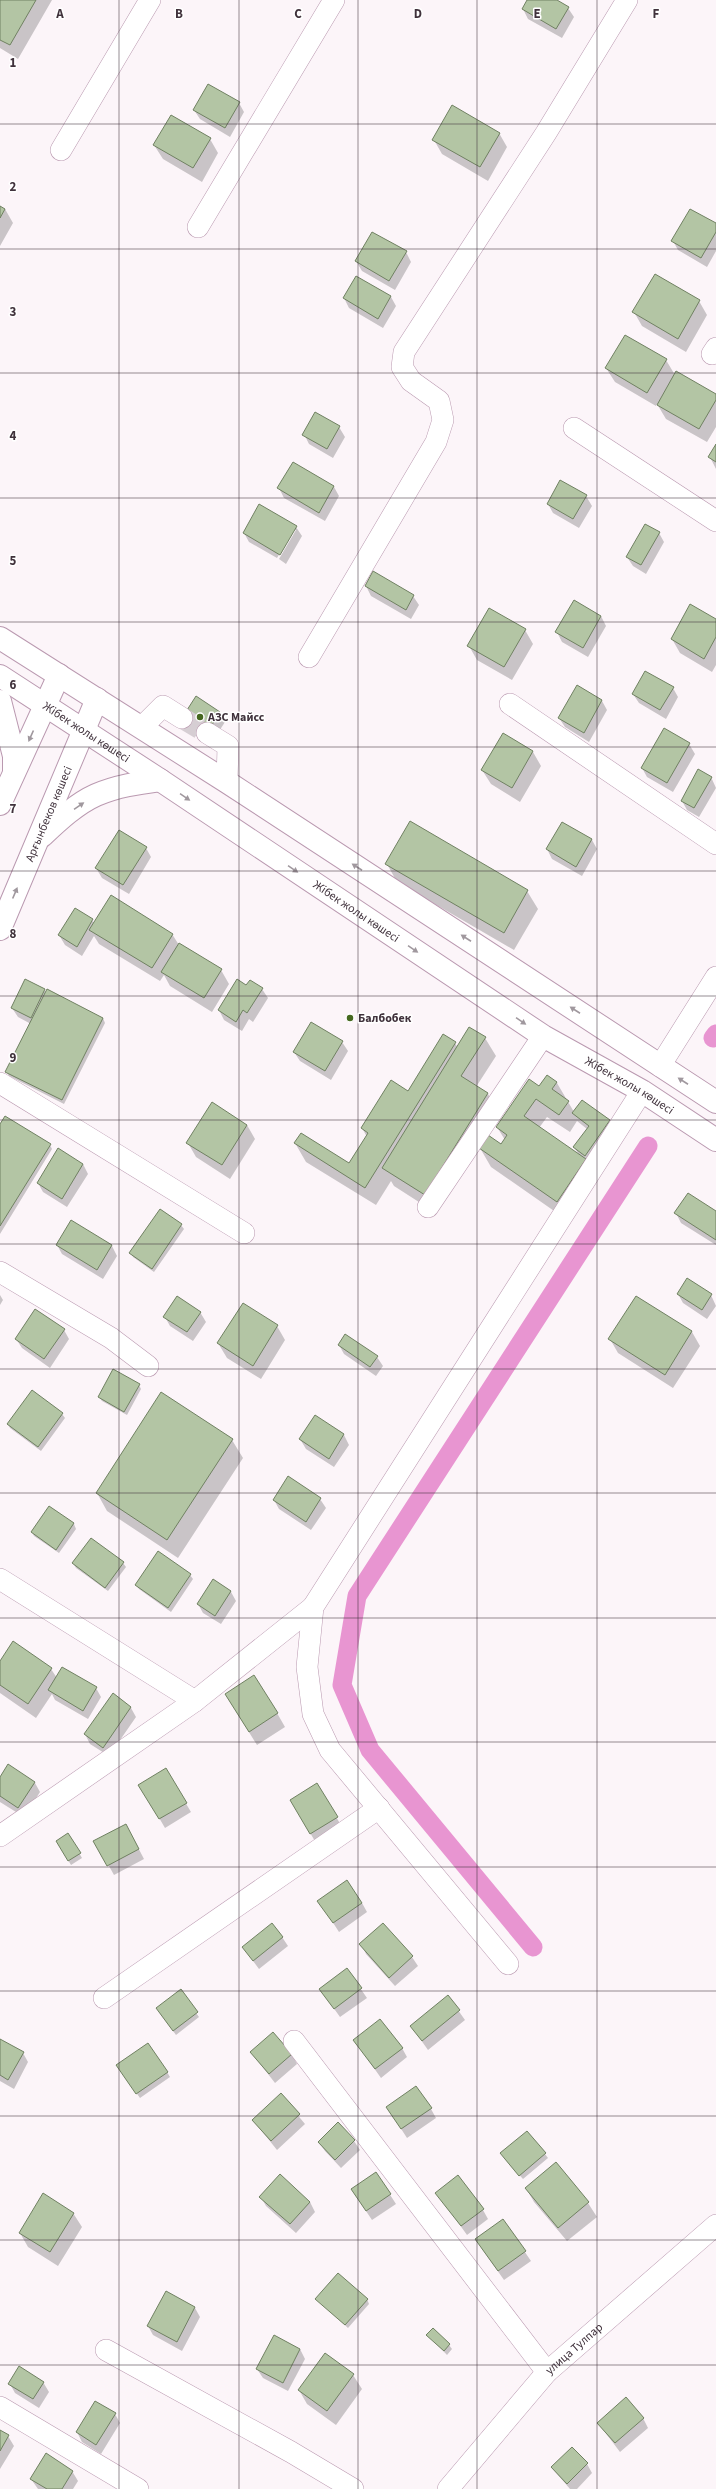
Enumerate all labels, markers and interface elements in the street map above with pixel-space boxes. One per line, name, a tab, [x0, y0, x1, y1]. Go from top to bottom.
text: A	[55, 5, 64, 23]
text: B	[175, 5, 183, 23]
text: C	[294, 5, 302, 23]
text: D	[414, 5, 422, 23]
text: E	[533, 5, 541, 23]
text: F	[653, 5, 660, 23]
text: 1	[10, 54, 17, 72]
text: 2	[10, 178, 17, 196]
text: 3	[10, 303, 17, 321]
text: 4	[10, 427, 17, 445]
text: 5	[10, 552, 17, 570]
text: 6	[10, 676, 17, 694]
street label: Жібек жолы көшесі	[39, 698, 133, 767]
place label: АЗС Майсс	[207, 709, 265, 726]
marker: АЗС Майсс	[195, 712, 205, 722]
one-way arrow	[27, 730, 34, 742]
street label: Арғынбеков көшесі	[21, 764, 77, 864]
one-way arrow	[179, 793, 191, 800]
text: 7	[10, 800, 17, 818]
one-way arrow	[74, 802, 84, 810]
one-way arrow	[352, 863, 362, 871]
one-way arrow	[288, 865, 298, 873]
street label: Жібек жолы көшесі	[309, 877, 403, 947]
one-way arrow	[12, 888, 18, 899]
text: 8	[10, 925, 17, 943]
one-way arrow	[460, 935, 472, 942]
one-way arrow	[408, 945, 418, 953]
one-way arrow	[569, 1006, 580, 1013]
place label: Балбобек	[358, 1010, 412, 1027]
marker: Балбобек	[345, 1013, 355, 1023]
one-way arrow	[516, 1017, 526, 1025]
text: 9	[10, 1049, 17, 1067]
street label: Жібек жолы көшесі	[582, 1053, 677, 1119]
one-way arrow	[678, 1077, 689, 1085]
street label: улица Тулпар	[542, 2319, 607, 2379]

